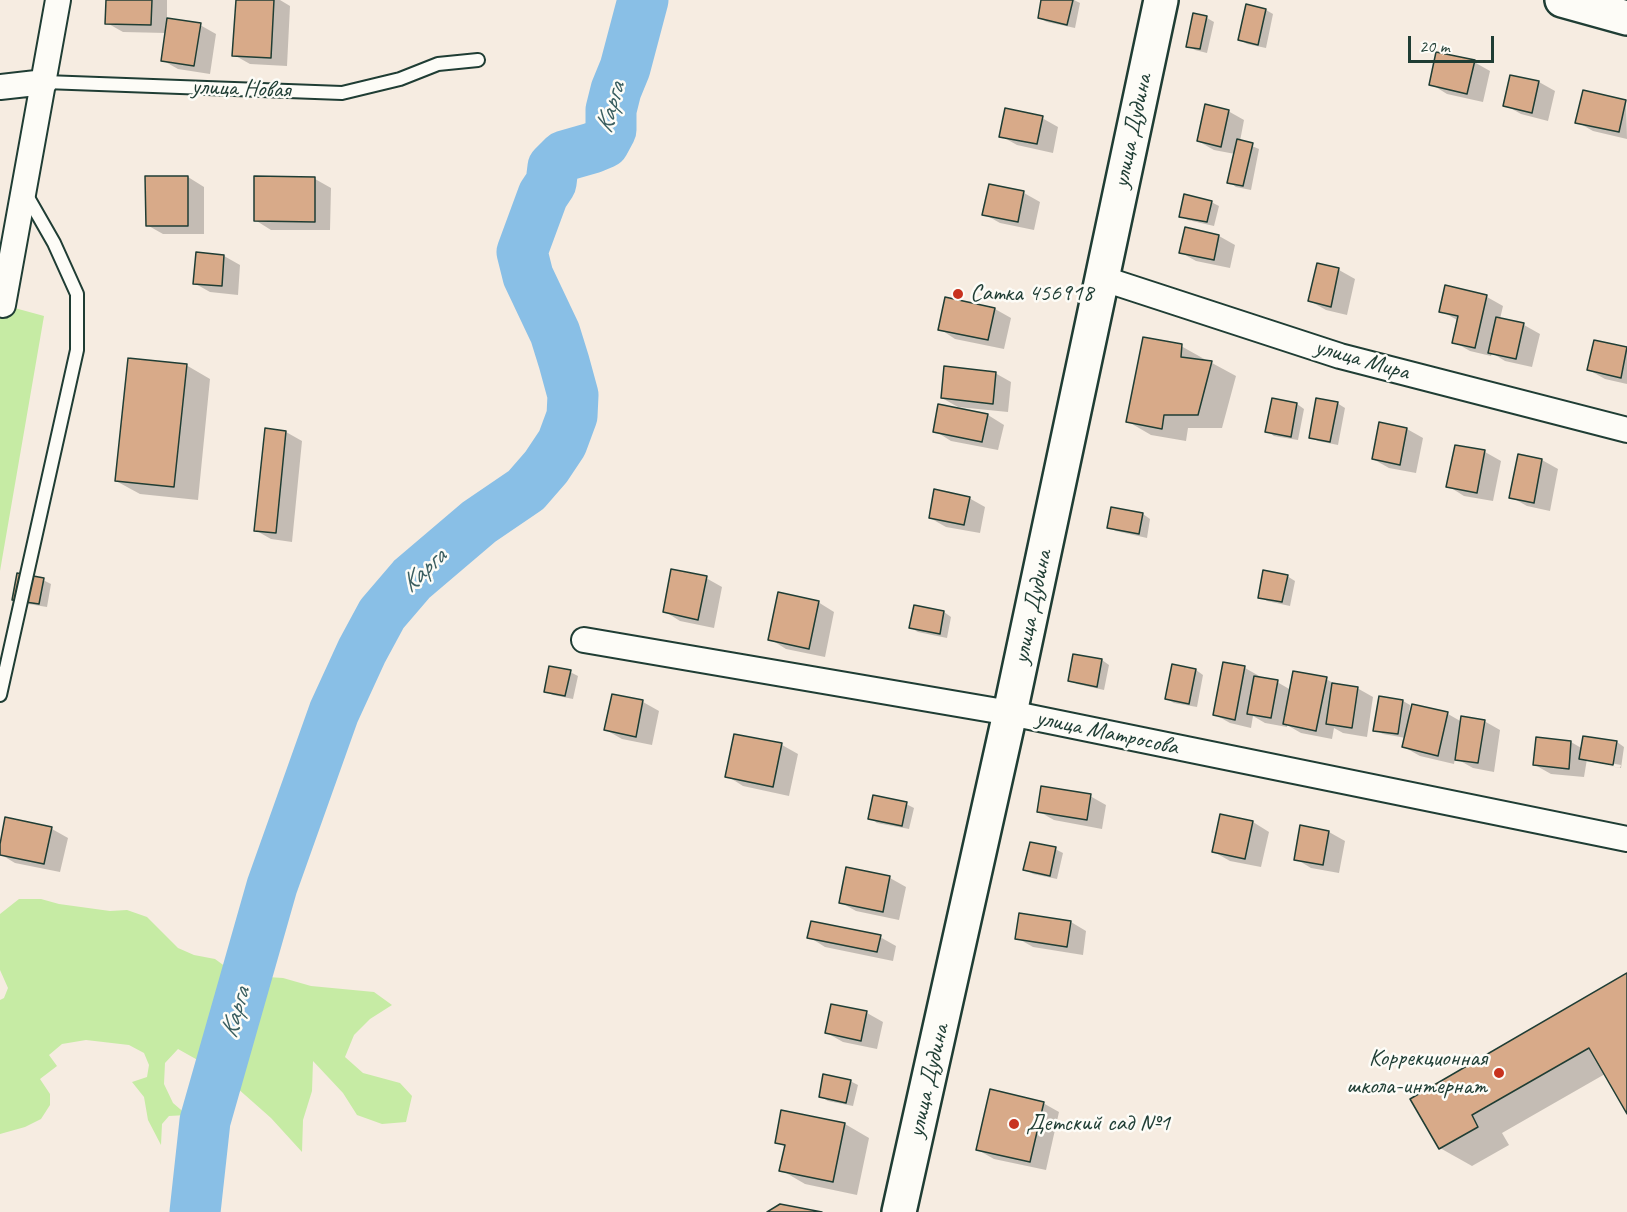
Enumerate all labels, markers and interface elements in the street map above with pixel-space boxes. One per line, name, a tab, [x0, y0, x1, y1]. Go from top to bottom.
scale bar	[1411, 24, 1496, 62]
text: 20 m	[1419, 35, 1450, 57]
street label: улица Дудина	[1107, 72, 1159, 190]
street label: улица Новая	[191, 73, 291, 105]
water label: Карга	[589, 79, 633, 137]
place label: Сатка 456918	[970, 280, 1093, 308]
marker: Сатка 456918	[951, 287, 965, 301]
street label: улица Мира	[1312, 333, 1412, 387]
water label: Карга	[395, 542, 453, 600]
street label: улица Дудина	[1007, 548, 1059, 666]
street label: улица Матросова	[1033, 704, 1181, 762]
water label: Карга	[214, 984, 258, 1042]
street label: улица Дудина	[902, 1022, 956, 1140]
place label: Коррекционная школа-интернат	[1346, 1045, 1487, 1101]
marker: Коррекционная школа-интернат	[1492, 1066, 1506, 1080]
place label: Детский сад №1	[1026, 1110, 1170, 1138]
marker: Детский сад №1	[1007, 1117, 1021, 1131]

